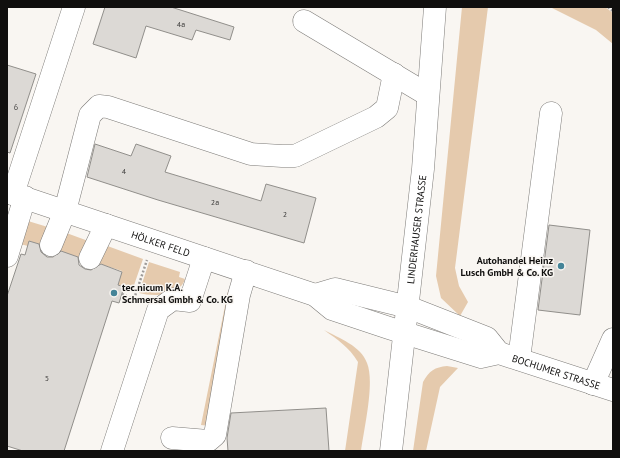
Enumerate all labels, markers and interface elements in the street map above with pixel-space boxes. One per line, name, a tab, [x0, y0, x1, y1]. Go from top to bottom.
house number: 4a	[177, 19, 185, 29]
house number: 6	[14, 102, 18, 112]
house number: 4	[122, 166, 127, 176]
street label: LINDERHAUSER STRASSE	[404, 174, 429, 285]
house number: 2a	[211, 197, 219, 207]
house number: 2	[283, 209, 287, 219]
street label: HÖLKER FELD	[130, 228, 192, 259]
place label: Autohandel Heinz Lusch GmbH & Co. KG	[460, 254, 553, 279]
marker: Autohandel Heinz Lusch GmbH & Co. KG	[556, 261, 566, 271]
place label: tec.nicum K.A. Schmersal Gmbh & Co. KG	[122, 281, 233, 306]
marker: tec.nicum K.A. Schmersal Gmbh & Co. KG	[109, 288, 119, 298]
street label: BOCHUMER STRASSE	[511, 351, 602, 392]
house number: 5	[45, 373, 49, 383]

